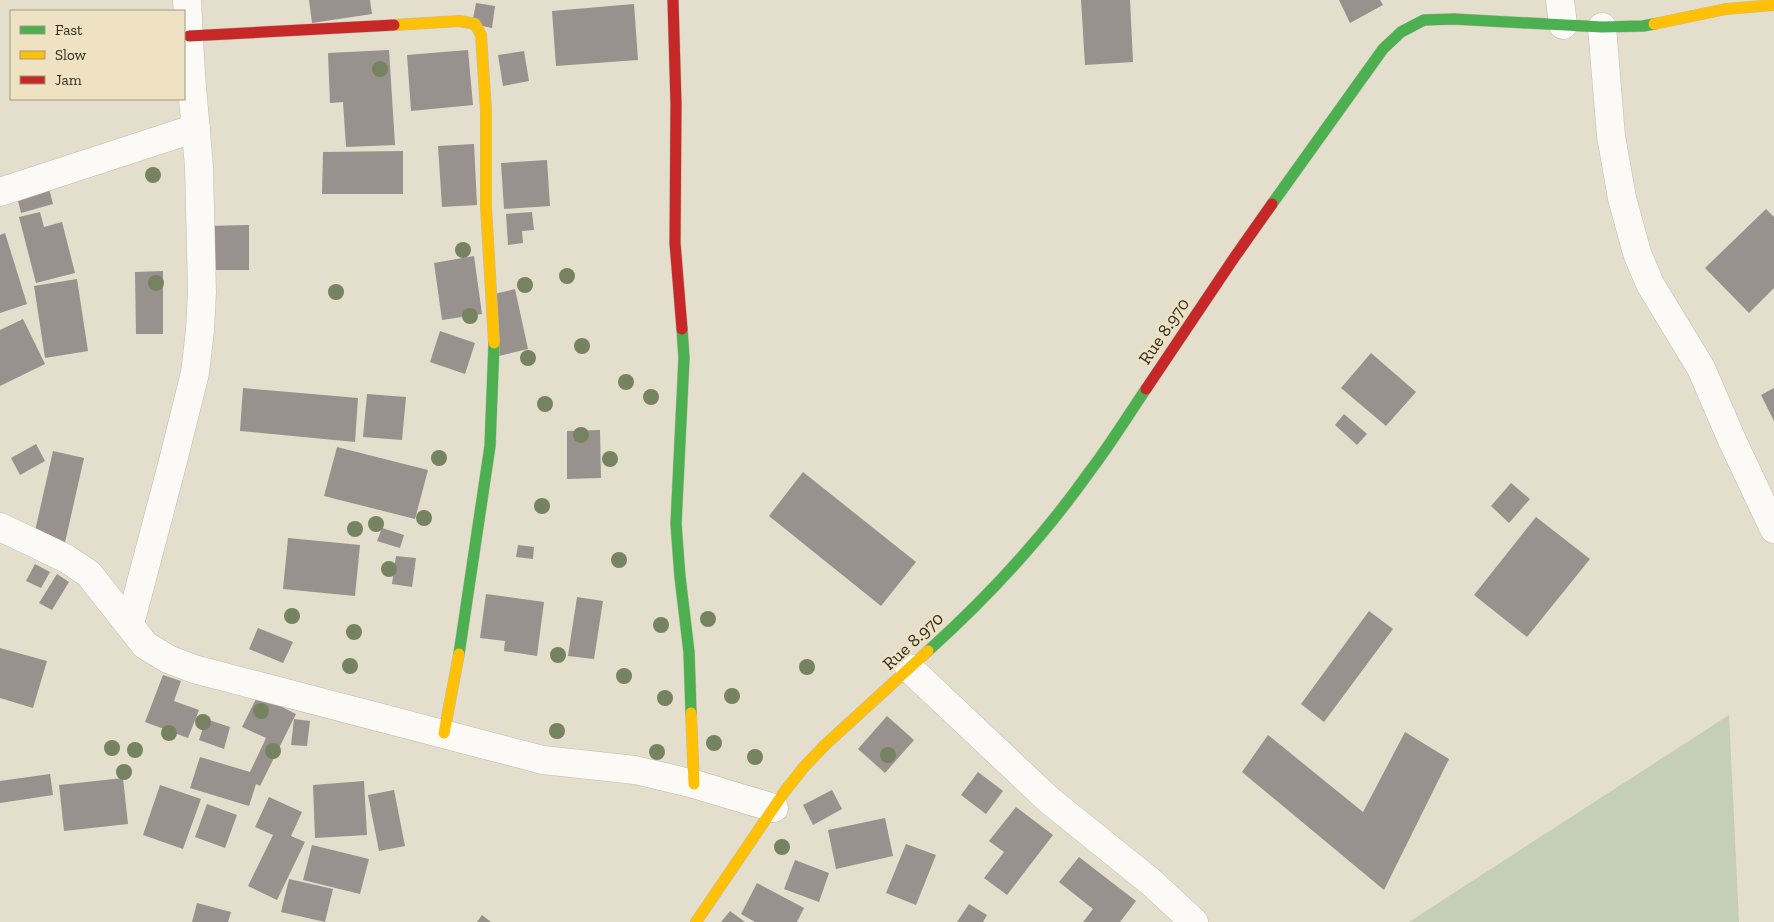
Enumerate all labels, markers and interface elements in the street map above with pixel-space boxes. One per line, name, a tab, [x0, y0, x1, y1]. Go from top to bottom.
legend	[10, 10, 185, 100]
text: Fast	[55, 21, 83, 39]
text: Slow	[55, 46, 87, 64]
text: Jam	[55, 71, 82, 89]
street label: Rue 8.970	[1134, 294, 1194, 368]
street label: Rue 8.970	[878, 607, 948, 675]

